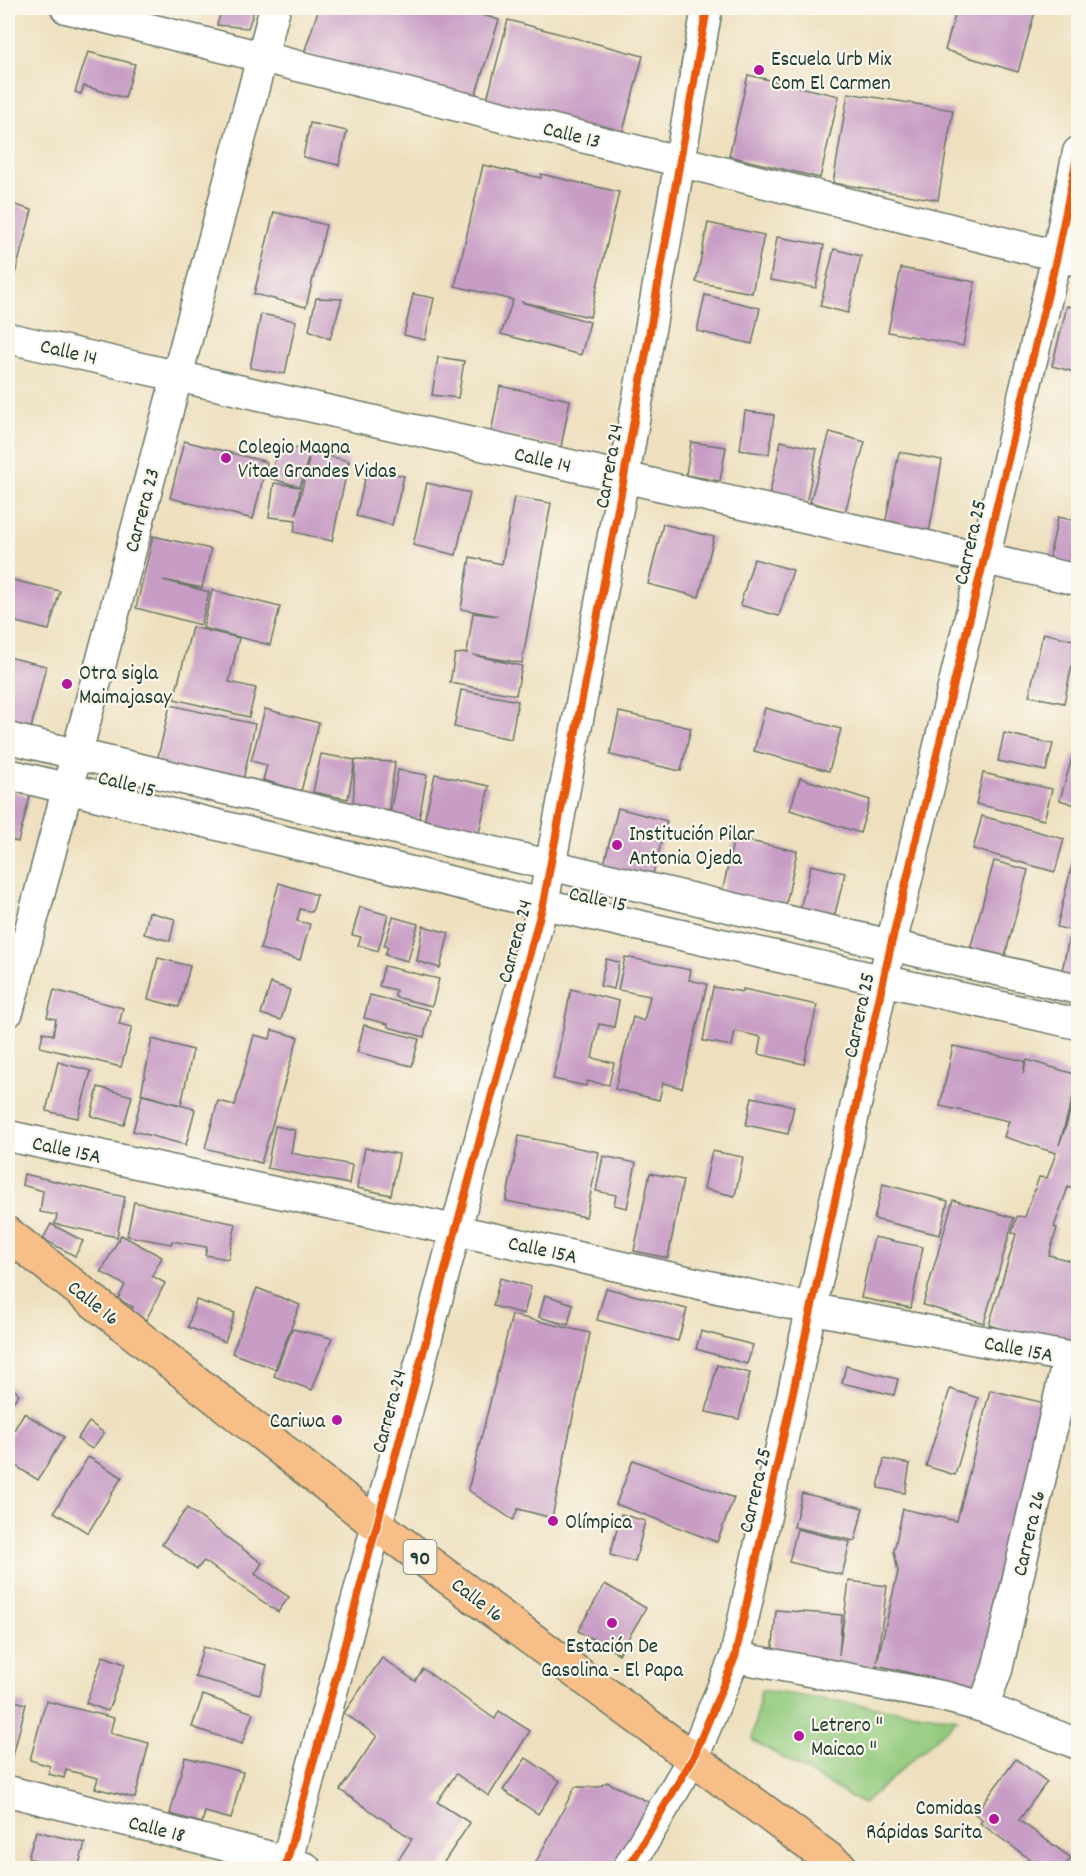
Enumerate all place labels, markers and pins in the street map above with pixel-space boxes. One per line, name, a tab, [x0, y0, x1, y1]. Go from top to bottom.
place label: Escuela Urb Mix Com El Carmen	[771, 46, 892, 100]
marker: Escuela Urb Mix Com El Carmen	[752, 63, 766, 77]
place label: Colegio Magna Vitae Grandes Vidas	[238, 434, 397, 488]
marker: Colegio Magna Vitae Grandes Vidas	[219, 451, 233, 465]
place label: Otra sigla Maimajasay	[79, 660, 172, 714]
marker: Otra sigla Maimajasay	[60, 677, 74, 691]
place label: Institución Pilar Antonia Ojeda	[629, 821, 755, 875]
marker: Institución Pilar Antonia Ojeda	[610, 838, 624, 852]
place label: Cariwa	[270, 1408, 326, 1438]
marker: Cariwa	[330, 1413, 344, 1427]
place label: Olímpica	[565, 1509, 633, 1539]
marker: Olímpica	[546, 1514, 560, 1528]
marker: Estación De Gasolina - El Papa	[605, 1616, 619, 1630]
place label: Estación De Gasolina - El Papa	[541, 1633, 684, 1687]
place label: Letrero " Maicao "	[811, 1712, 883, 1766]
marker: Letrero " Maicao "	[792, 1729, 806, 1743]
place label: Comidas Rápidas Sarita	[866, 1795, 983, 1849]
marker: Comidas Rápidas Sarita	[987, 1812, 1001, 1826]

